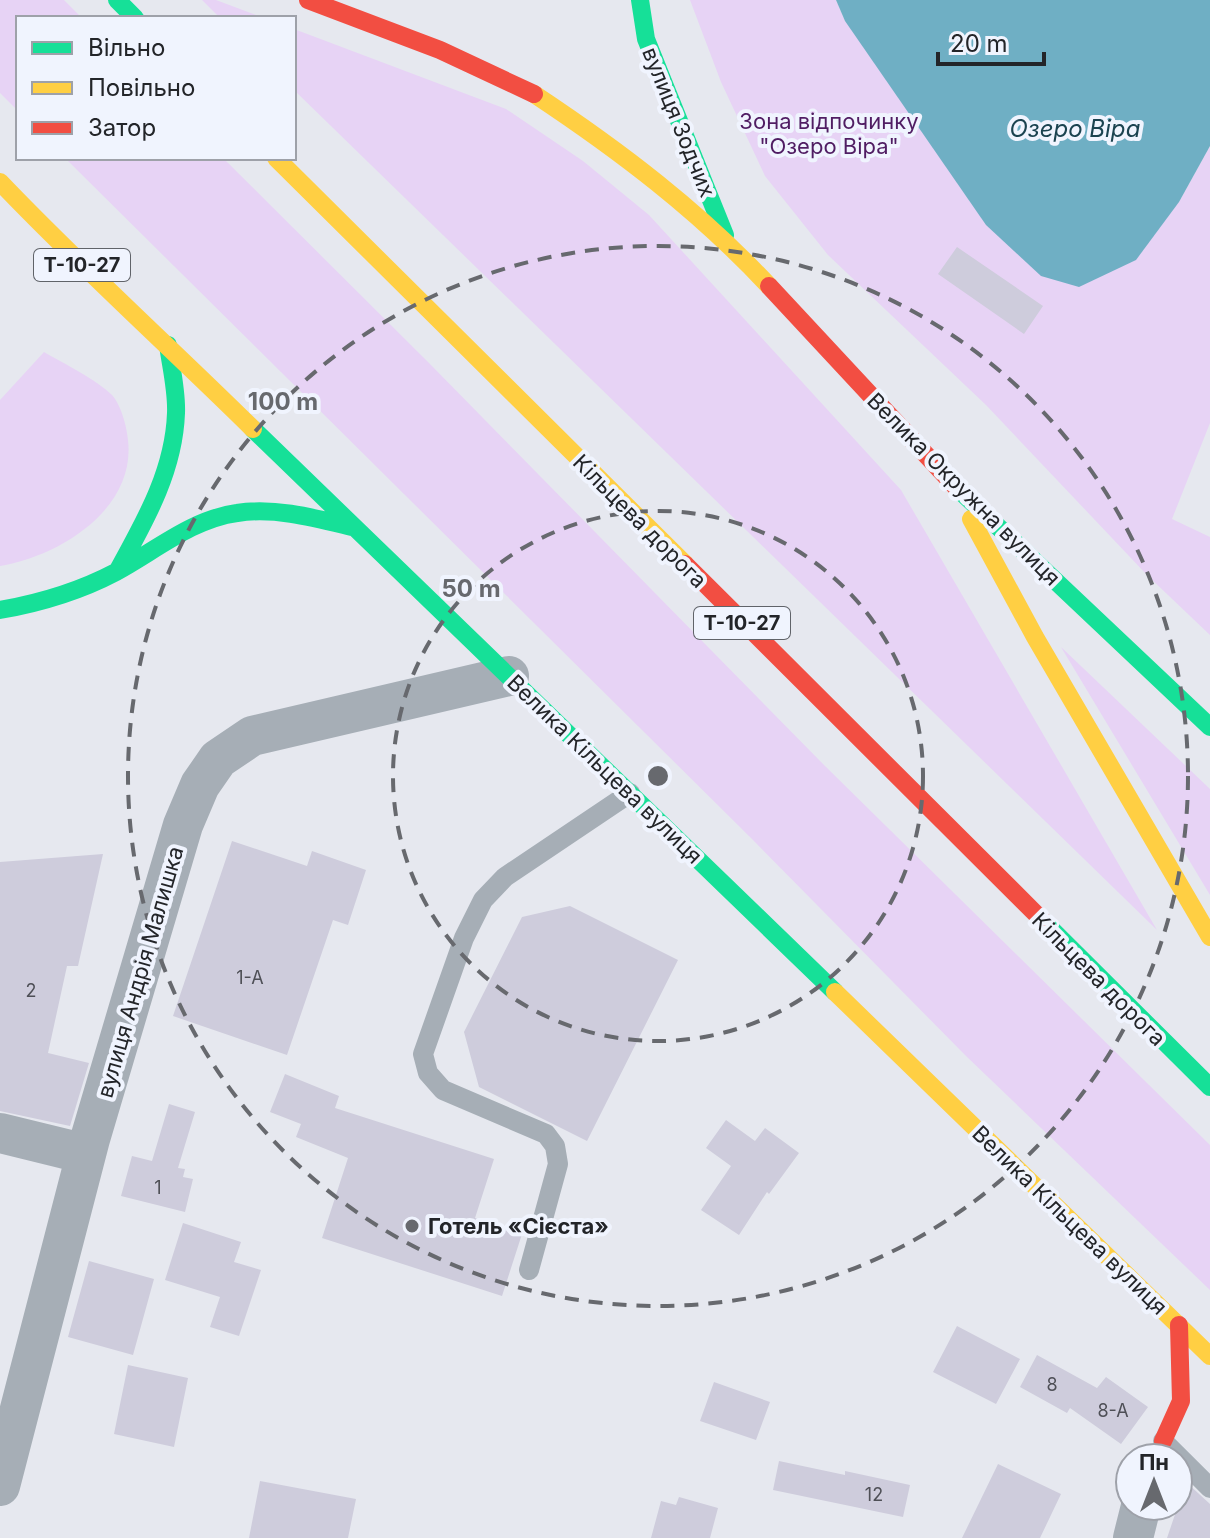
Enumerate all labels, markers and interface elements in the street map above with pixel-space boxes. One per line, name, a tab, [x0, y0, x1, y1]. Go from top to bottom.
legend	[16, 16, 296, 160]
scale bar	[938, 16, 1044, 66]
text: 20 m	[950, 29, 1008, 58]
text: Вільно	[88, 33, 165, 62]
street label: вулиця Зодчих	[637, 43, 721, 201]
text: Повільно	[88, 73, 195, 102]
park label: Зона відпочинку "Озеро Віра"	[739, 108, 919, 159]
text: Затор	[88, 113, 156, 142]
water label: Озеро Віра	[1009, 114, 1141, 143]
road number: Т-10-27	[34, 249, 130, 281]
text: 100 m	[248, 387, 318, 416]
street label: Велика Окружна вулиця	[862, 387, 1066, 591]
street label: Кільцева дорога	[568, 449, 712, 593]
text: 50 m	[441, 574, 501, 603]
road number: Т-10-27	[694, 607, 790, 639]
street label: Велика Кільцева вулиця	[502, 669, 708, 869]
centre of rings	[644, 762, 672, 790]
street label: вулиця Андрія Малишка	[92, 843, 188, 1101]
street label: Кільцева дорога	[1027, 907, 1171, 1051]
house number: 1-А	[236, 967, 264, 988]
house number: 2	[26, 980, 36, 1001]
street label: Велика Кільцева вулиця	[967, 1120, 1173, 1320]
house number: 1	[154, 1177, 162, 1198]
place label: Готель «Сієста»	[428, 1213, 609, 1239]
marker: Готель «Сієста»	[403, 1217, 421, 1235]
house number: 8	[1046, 1374, 1058, 1395]
house number: 8-А	[1097, 1400, 1129, 1421]
north arrow	[1114, 1442, 1194, 1522]
text: Пн	[1139, 1449, 1169, 1475]
house number: 12	[865, 1484, 883, 1505]

